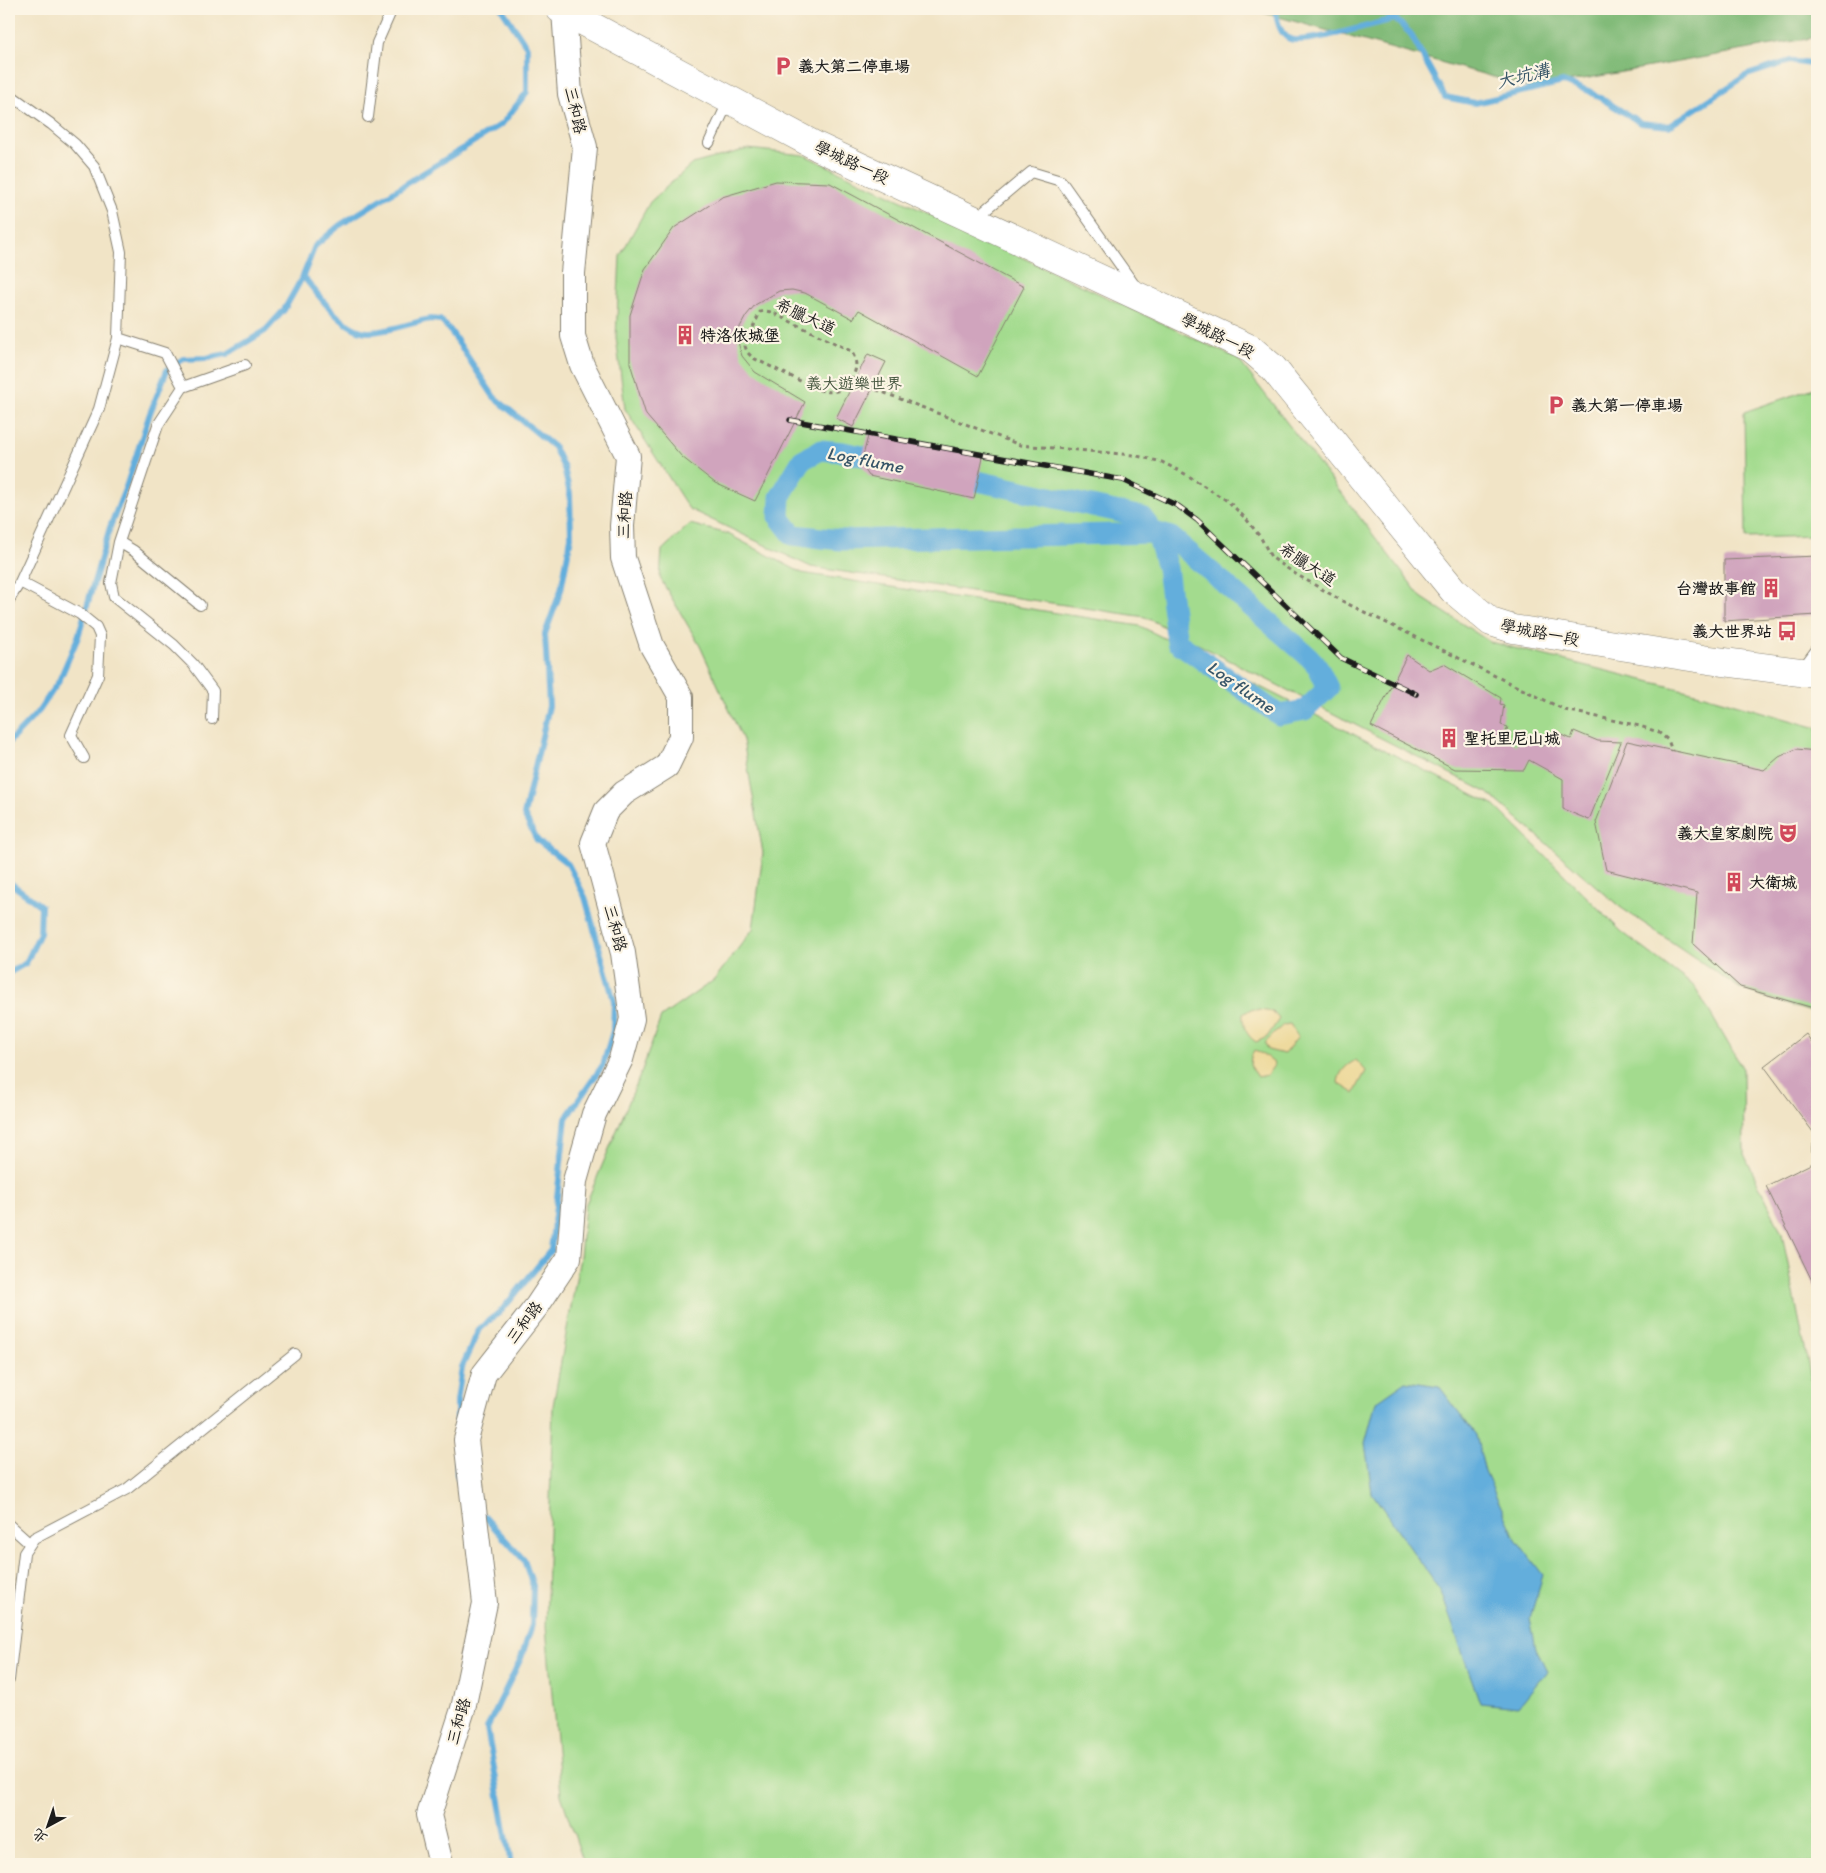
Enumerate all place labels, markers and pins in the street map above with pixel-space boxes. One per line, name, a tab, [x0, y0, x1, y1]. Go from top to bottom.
parking icon: 義大第二停車場	[772, 55, 794, 77]
place label: 義大第二停車場	[798, 57, 910, 76]
building icon: 特洛依城堡	[674, 324, 696, 346]
place label: 特洛依城堡	[700, 326, 780, 345]
parking icon: 義大第一停車場	[1545, 394, 1567, 416]
place label: 義大第一停車場	[1571, 396, 1683, 415]
building icon: 台灣故事館	[1760, 577, 1782, 599]
place label: 台灣故事館	[1676, 579, 1756, 598]
bus stop icon: 義大世界站	[1776, 620, 1798, 642]
place label: 義大世界站	[1692, 622, 1772, 641]
building icon: 聖托里尼山城	[1438, 727, 1460, 749]
place label: 聖托里尼山城	[1464, 729, 1560, 748]
theatre icon: 義大皇家劇院	[1777, 822, 1799, 844]
place label: 義大皇家劇院	[1677, 824, 1773, 843]
building icon: 大衛城	[1723, 871, 1745, 893]
place label: 大衛城	[1749, 873, 1797, 892]

